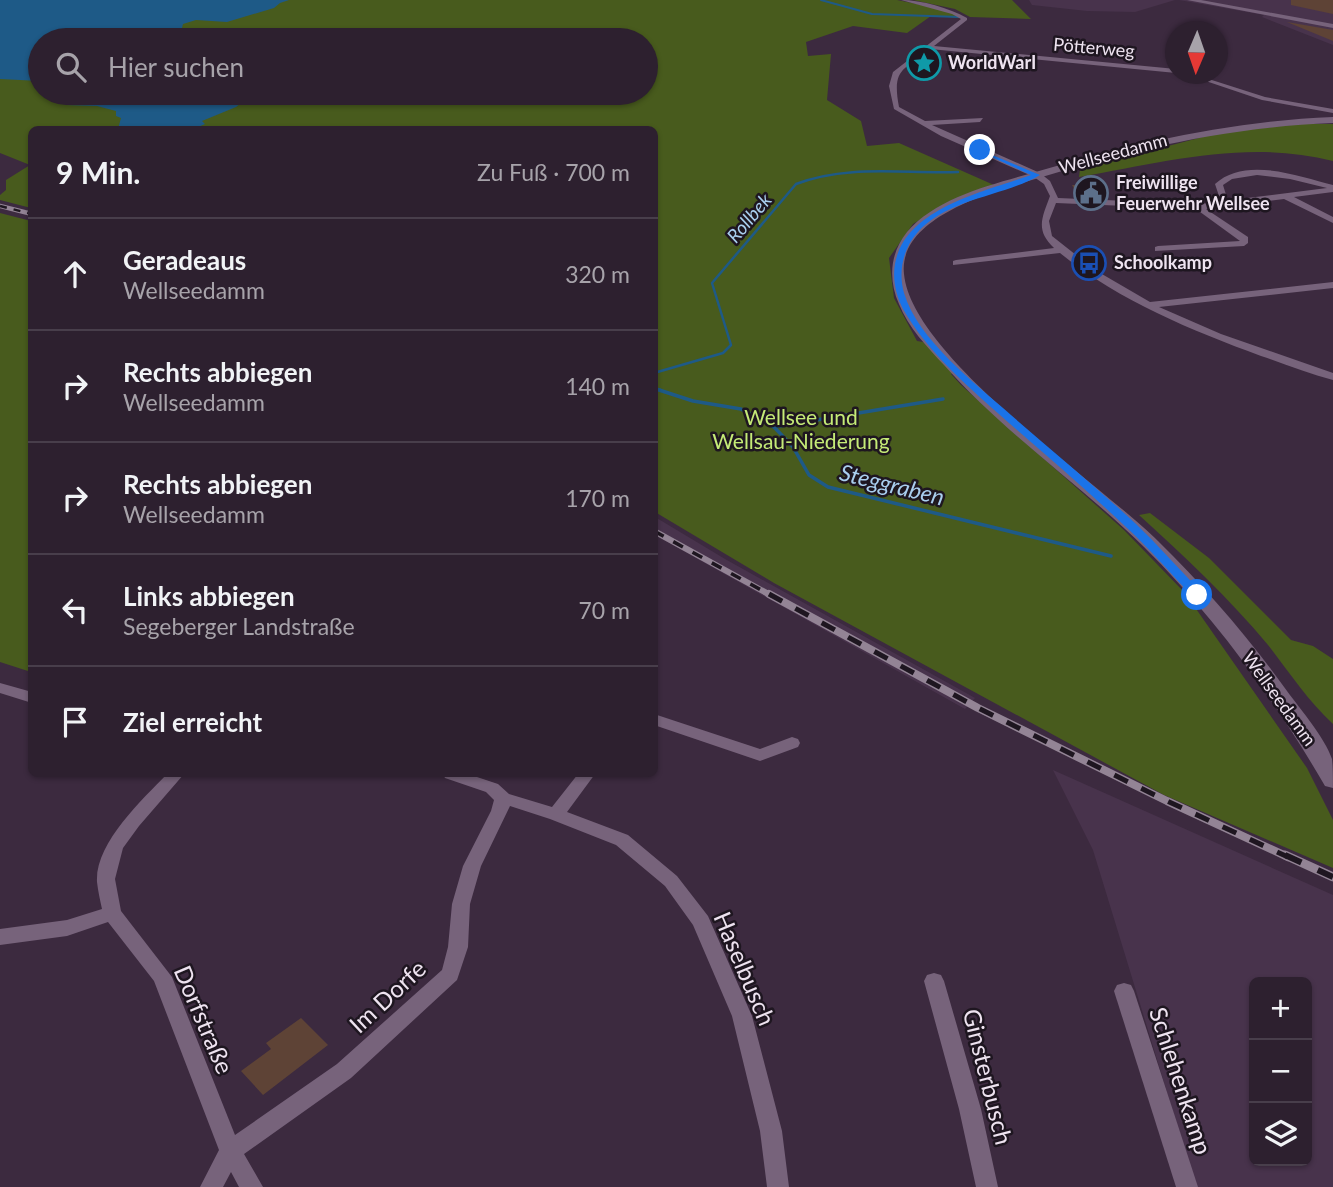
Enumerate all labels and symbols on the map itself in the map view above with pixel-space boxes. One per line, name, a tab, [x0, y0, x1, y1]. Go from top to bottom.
north arrow	[1165, 21, 1228, 84]
street label: Pötterweg	[1053, 32, 1136, 62]
place icon: WorldWarI	[905, 44, 943, 82]
place label: WorldWarI	[948, 51, 1036, 73]
street label: Wellseedamm	[1056, 128, 1169, 178]
route end	[964, 134, 995, 165]
place label: Freiwillige Feuerwehr Wellsee	[1116, 171, 1270, 214]
public building icon: Freiwillige Feuerwehr Wellsee	[1072, 174, 1110, 212]
water label: Rollbek	[721, 188, 776, 247]
bus stop icon: Schoolkamp	[1070, 244, 1108, 282]
place label: Schoolkamp	[1114, 251, 1212, 273]
park label: Wellsee und Wellsau-Niederung	[712, 404, 890, 453]
water label: Steggraben	[837, 458, 947, 511]
route start	[1181, 579, 1212, 610]
street label: Wellseedamm	[1238, 647, 1321, 750]
street label: Haselbusch	[708, 907, 782, 1030]
street label: Im Dorfe	[343, 953, 431, 1038]
street label: Dorfstraße	[169, 961, 240, 1078]
street label: Schlehenkamp	[1144, 1003, 1219, 1158]
street label: Ginsterbusch	[958, 1006, 1019, 1148]

